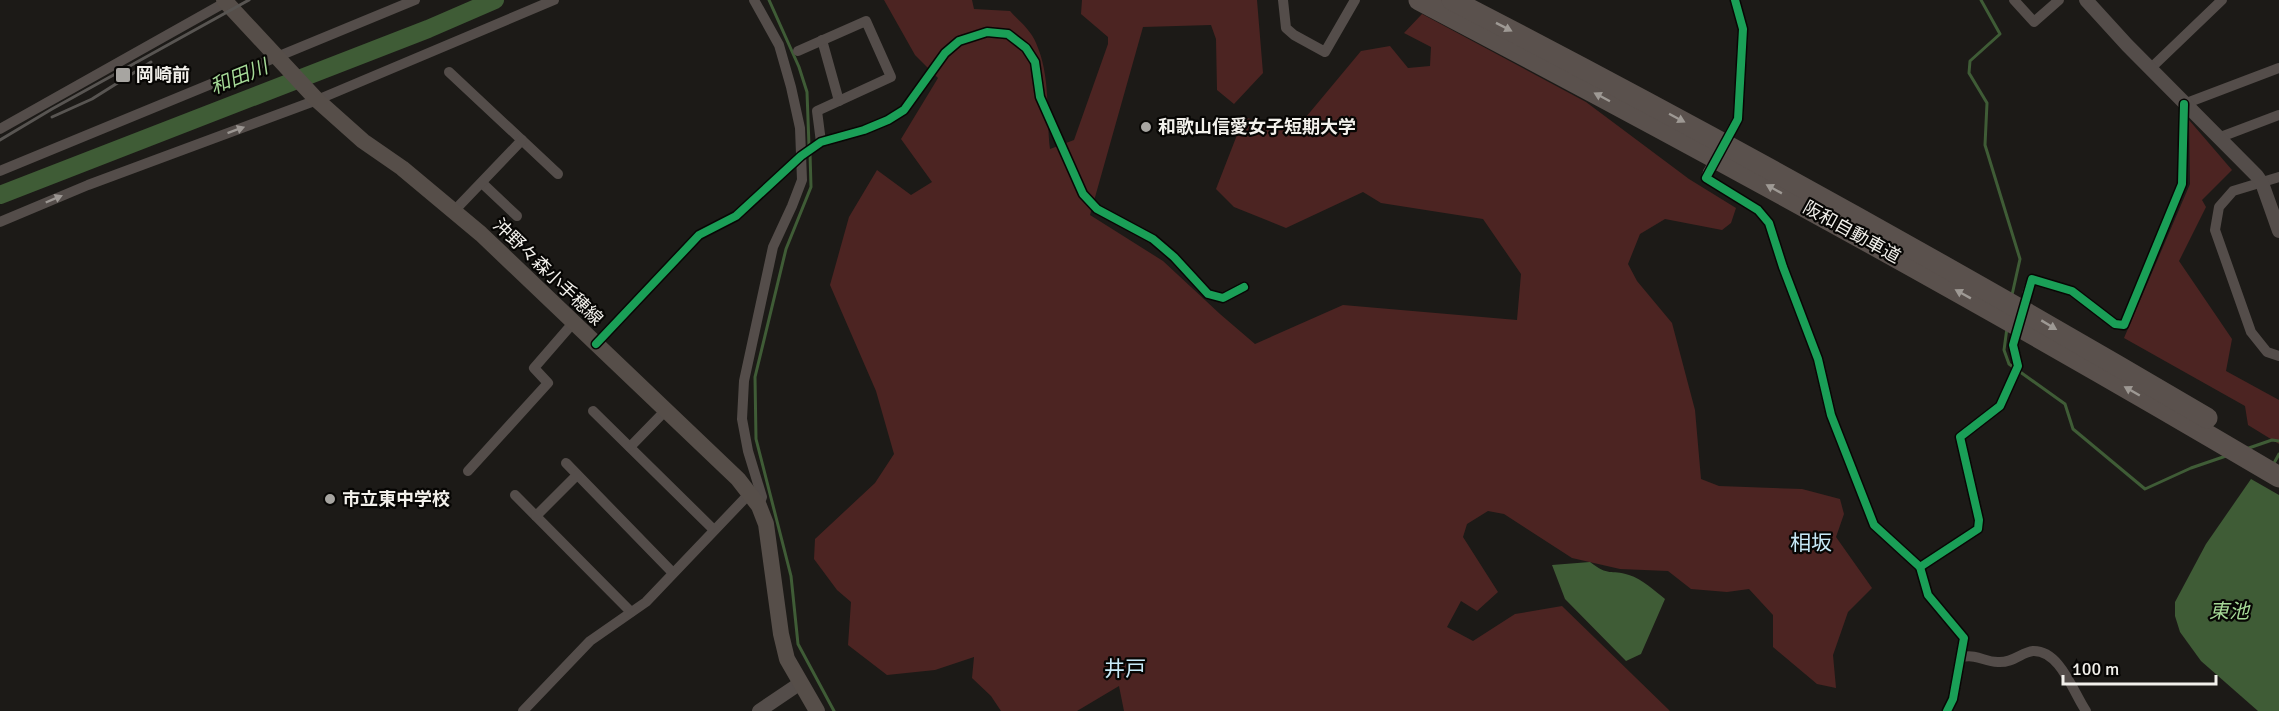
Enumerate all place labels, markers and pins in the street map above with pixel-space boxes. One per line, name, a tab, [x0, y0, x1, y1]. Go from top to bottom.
place label: 岡崎前	[136, 64, 190, 86]
marker: 岡崎前	[114, 66, 132, 84]
place label: 和歌山信愛女子短期大学	[1158, 116, 1356, 138]
marker: 和歌山信愛女子短期大学	[1139, 120, 1153, 134]
place label: 市立東中学校	[342, 488, 450, 510]
marker: 市立東中学校	[323, 492, 337, 506]

